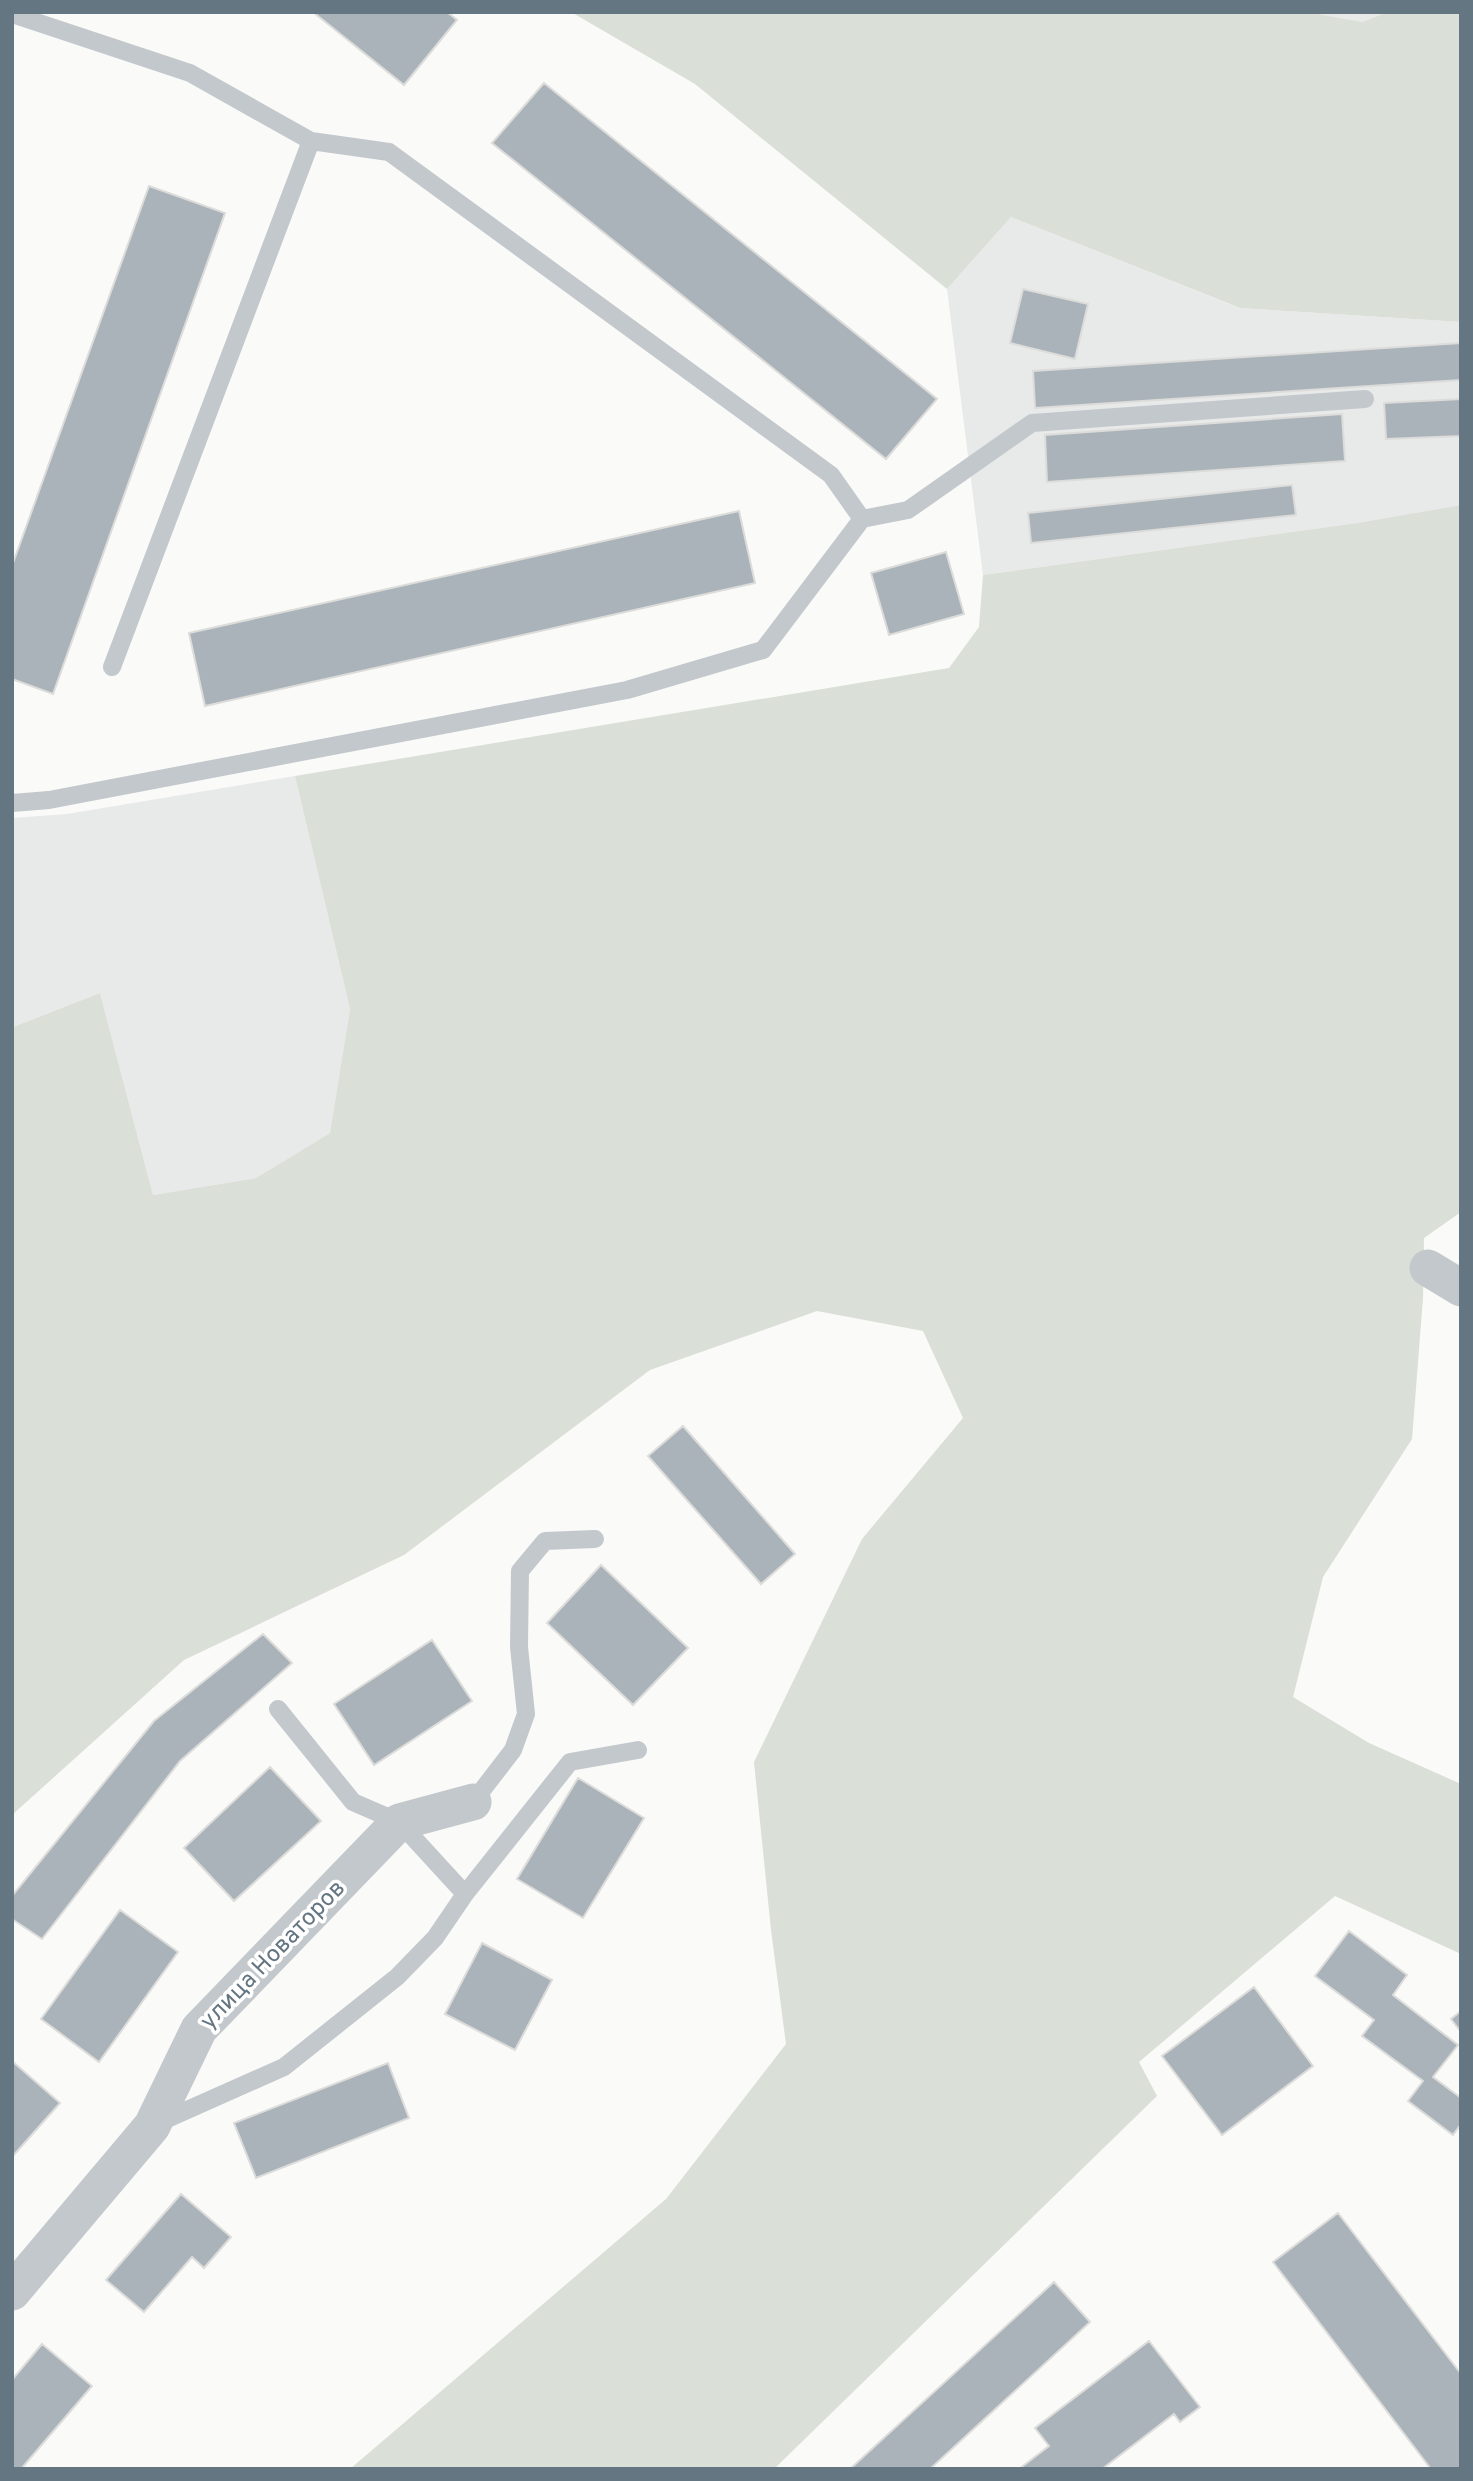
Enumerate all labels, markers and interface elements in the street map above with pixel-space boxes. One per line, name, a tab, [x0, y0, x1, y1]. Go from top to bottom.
street label: улица Новаторов	[194, 1874, 352, 2036]

